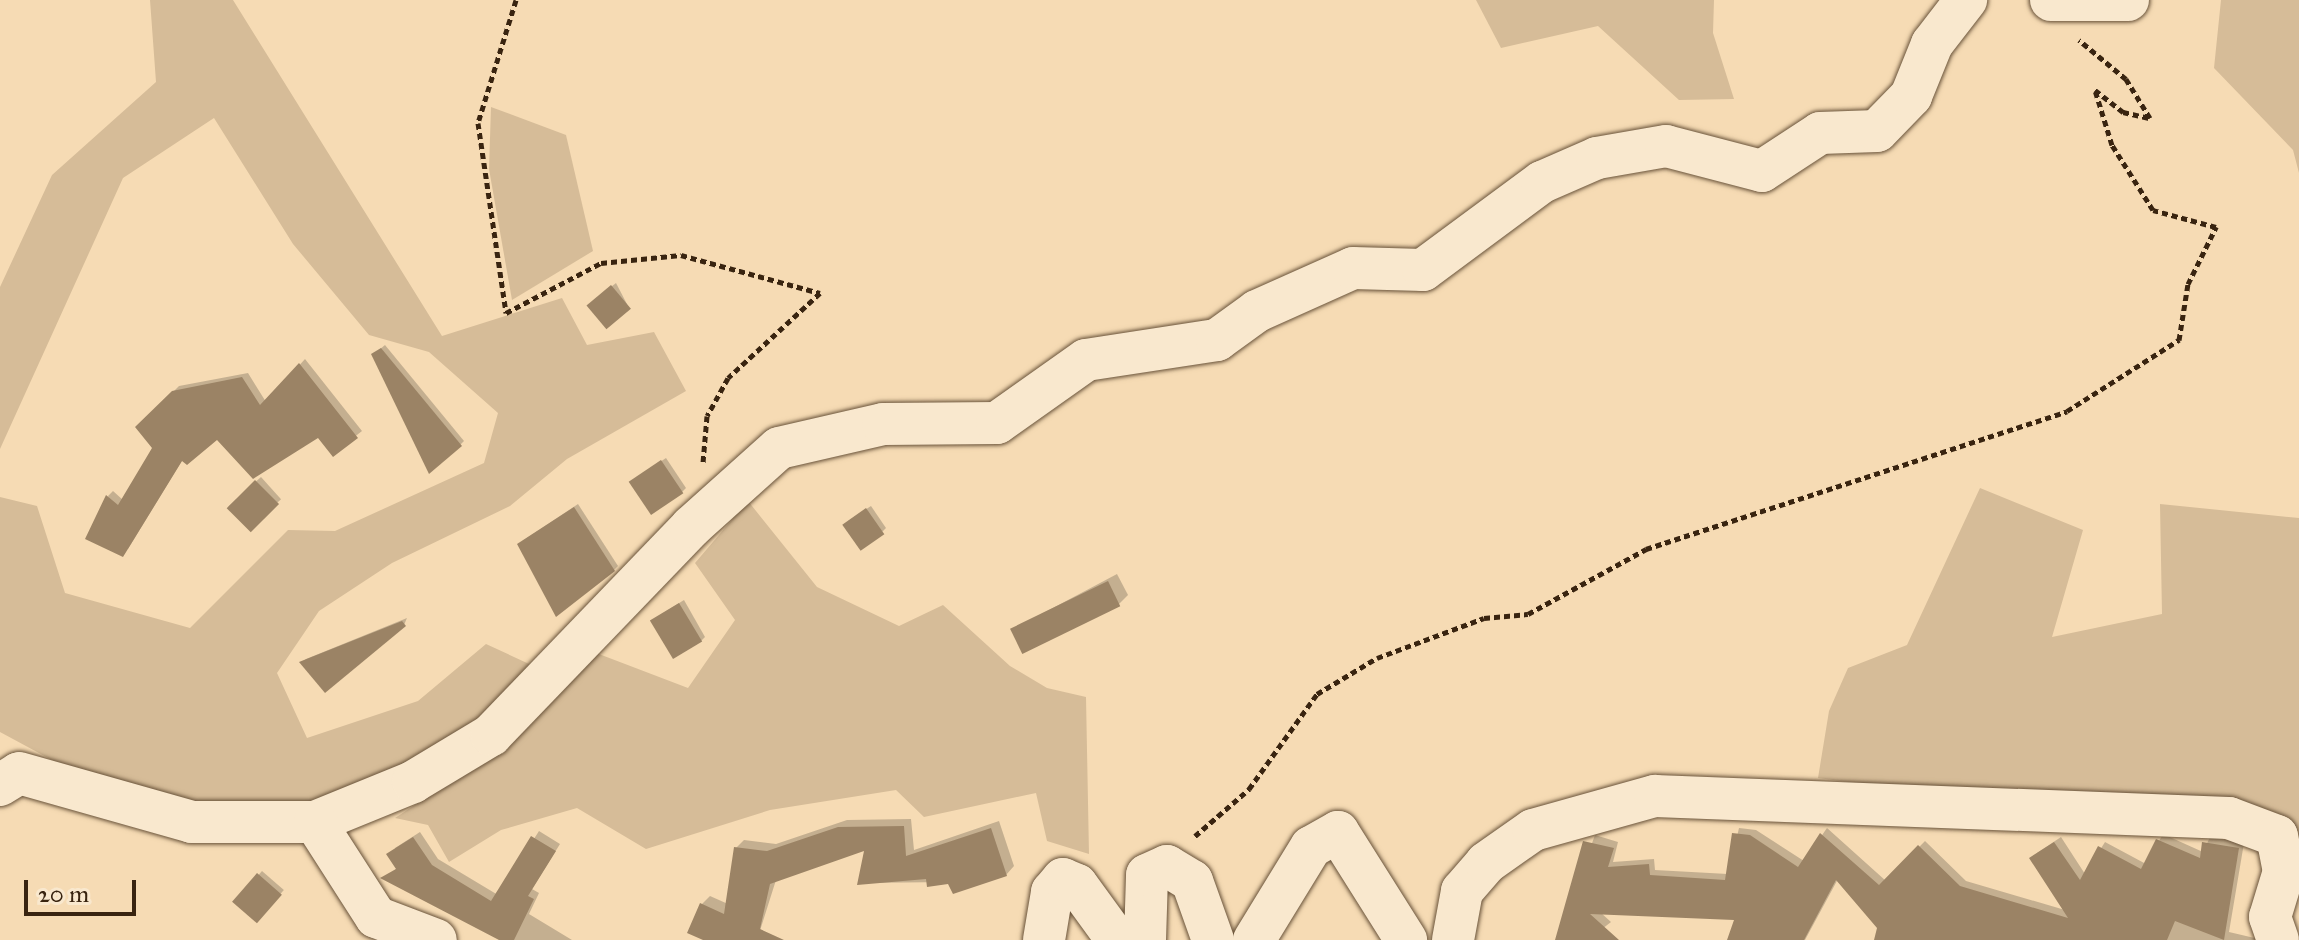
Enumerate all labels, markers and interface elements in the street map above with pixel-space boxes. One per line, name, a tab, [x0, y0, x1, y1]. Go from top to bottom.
scale bar	[28, 864, 140, 914]
text: 20 m	[38, 879, 89, 909]

